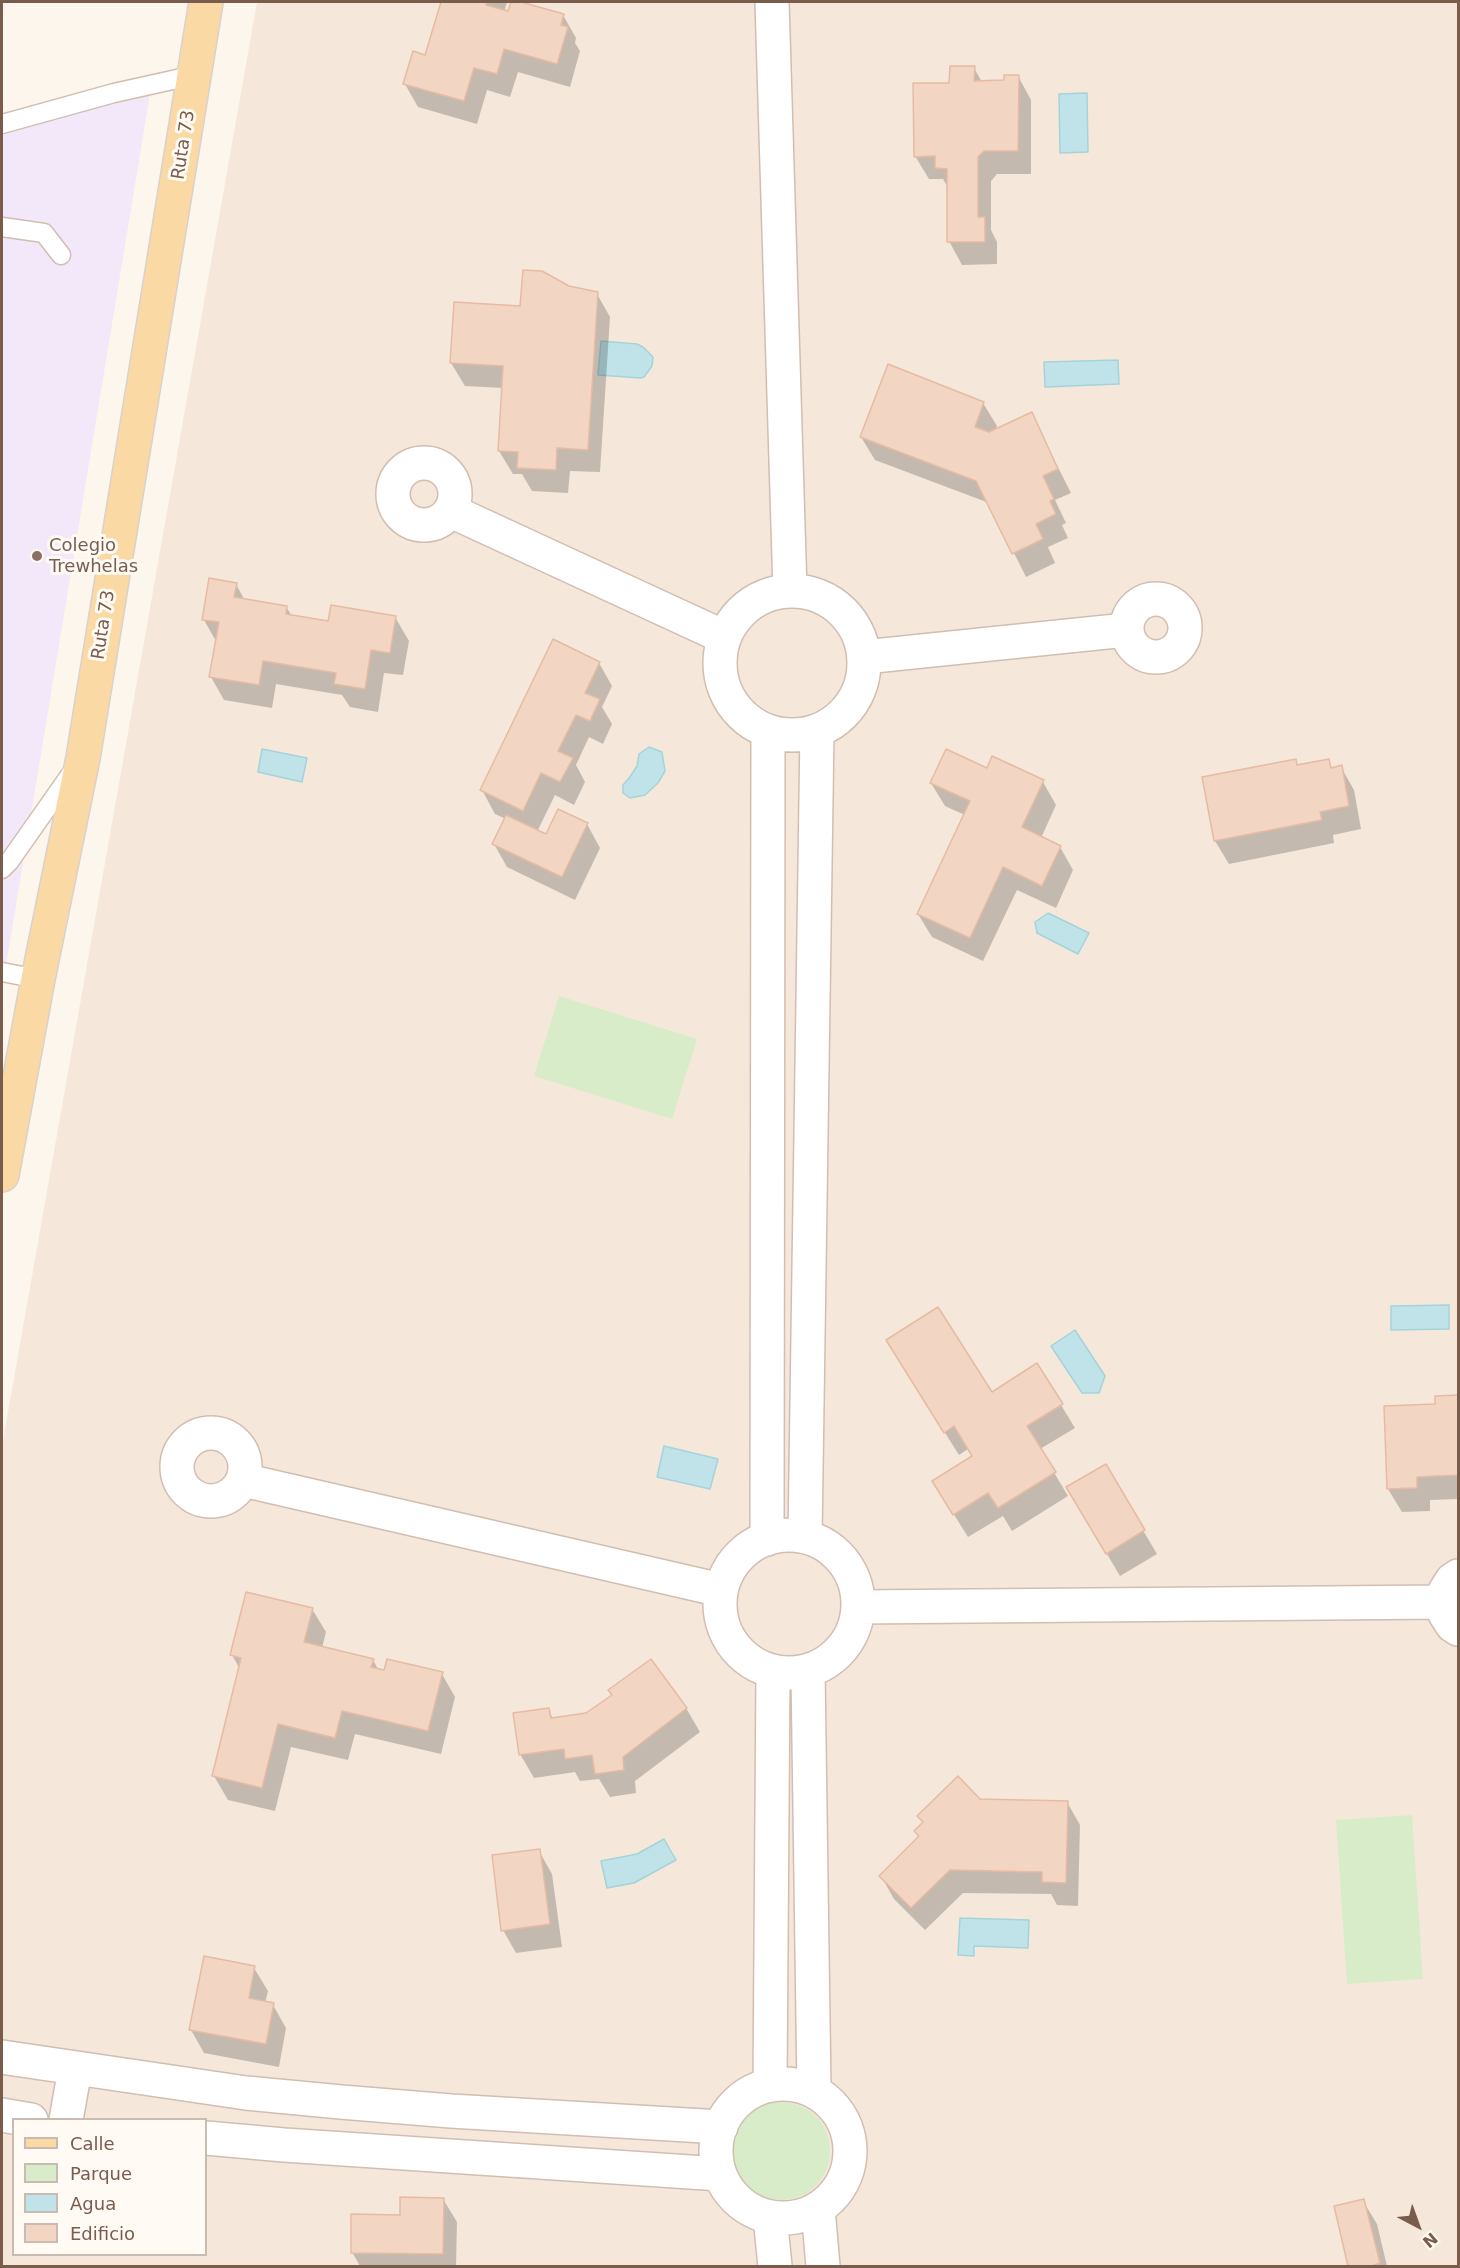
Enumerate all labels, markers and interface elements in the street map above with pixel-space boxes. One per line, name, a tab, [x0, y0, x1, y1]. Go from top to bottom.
street label: Ruta 73	[168, 109, 200, 181]
place label: Colegio Trewhelas	[49, 535, 138, 578]
marker: Colegio Trewhelas	[30, 549, 44, 563]
street label: Ruta 73	[88, 589, 120, 661]
legend	[12, 2118, 207, 2256]
text: Calle	[70, 2133, 115, 2154]
text: Parque	[70, 2163, 132, 2184]
text: Agua	[70, 2193, 116, 2214]
north arrow	[1388, 2196, 1448, 2256]
text: Edificio	[70, 2223, 135, 2244]
text: N	[1419, 2228, 1441, 2252]

